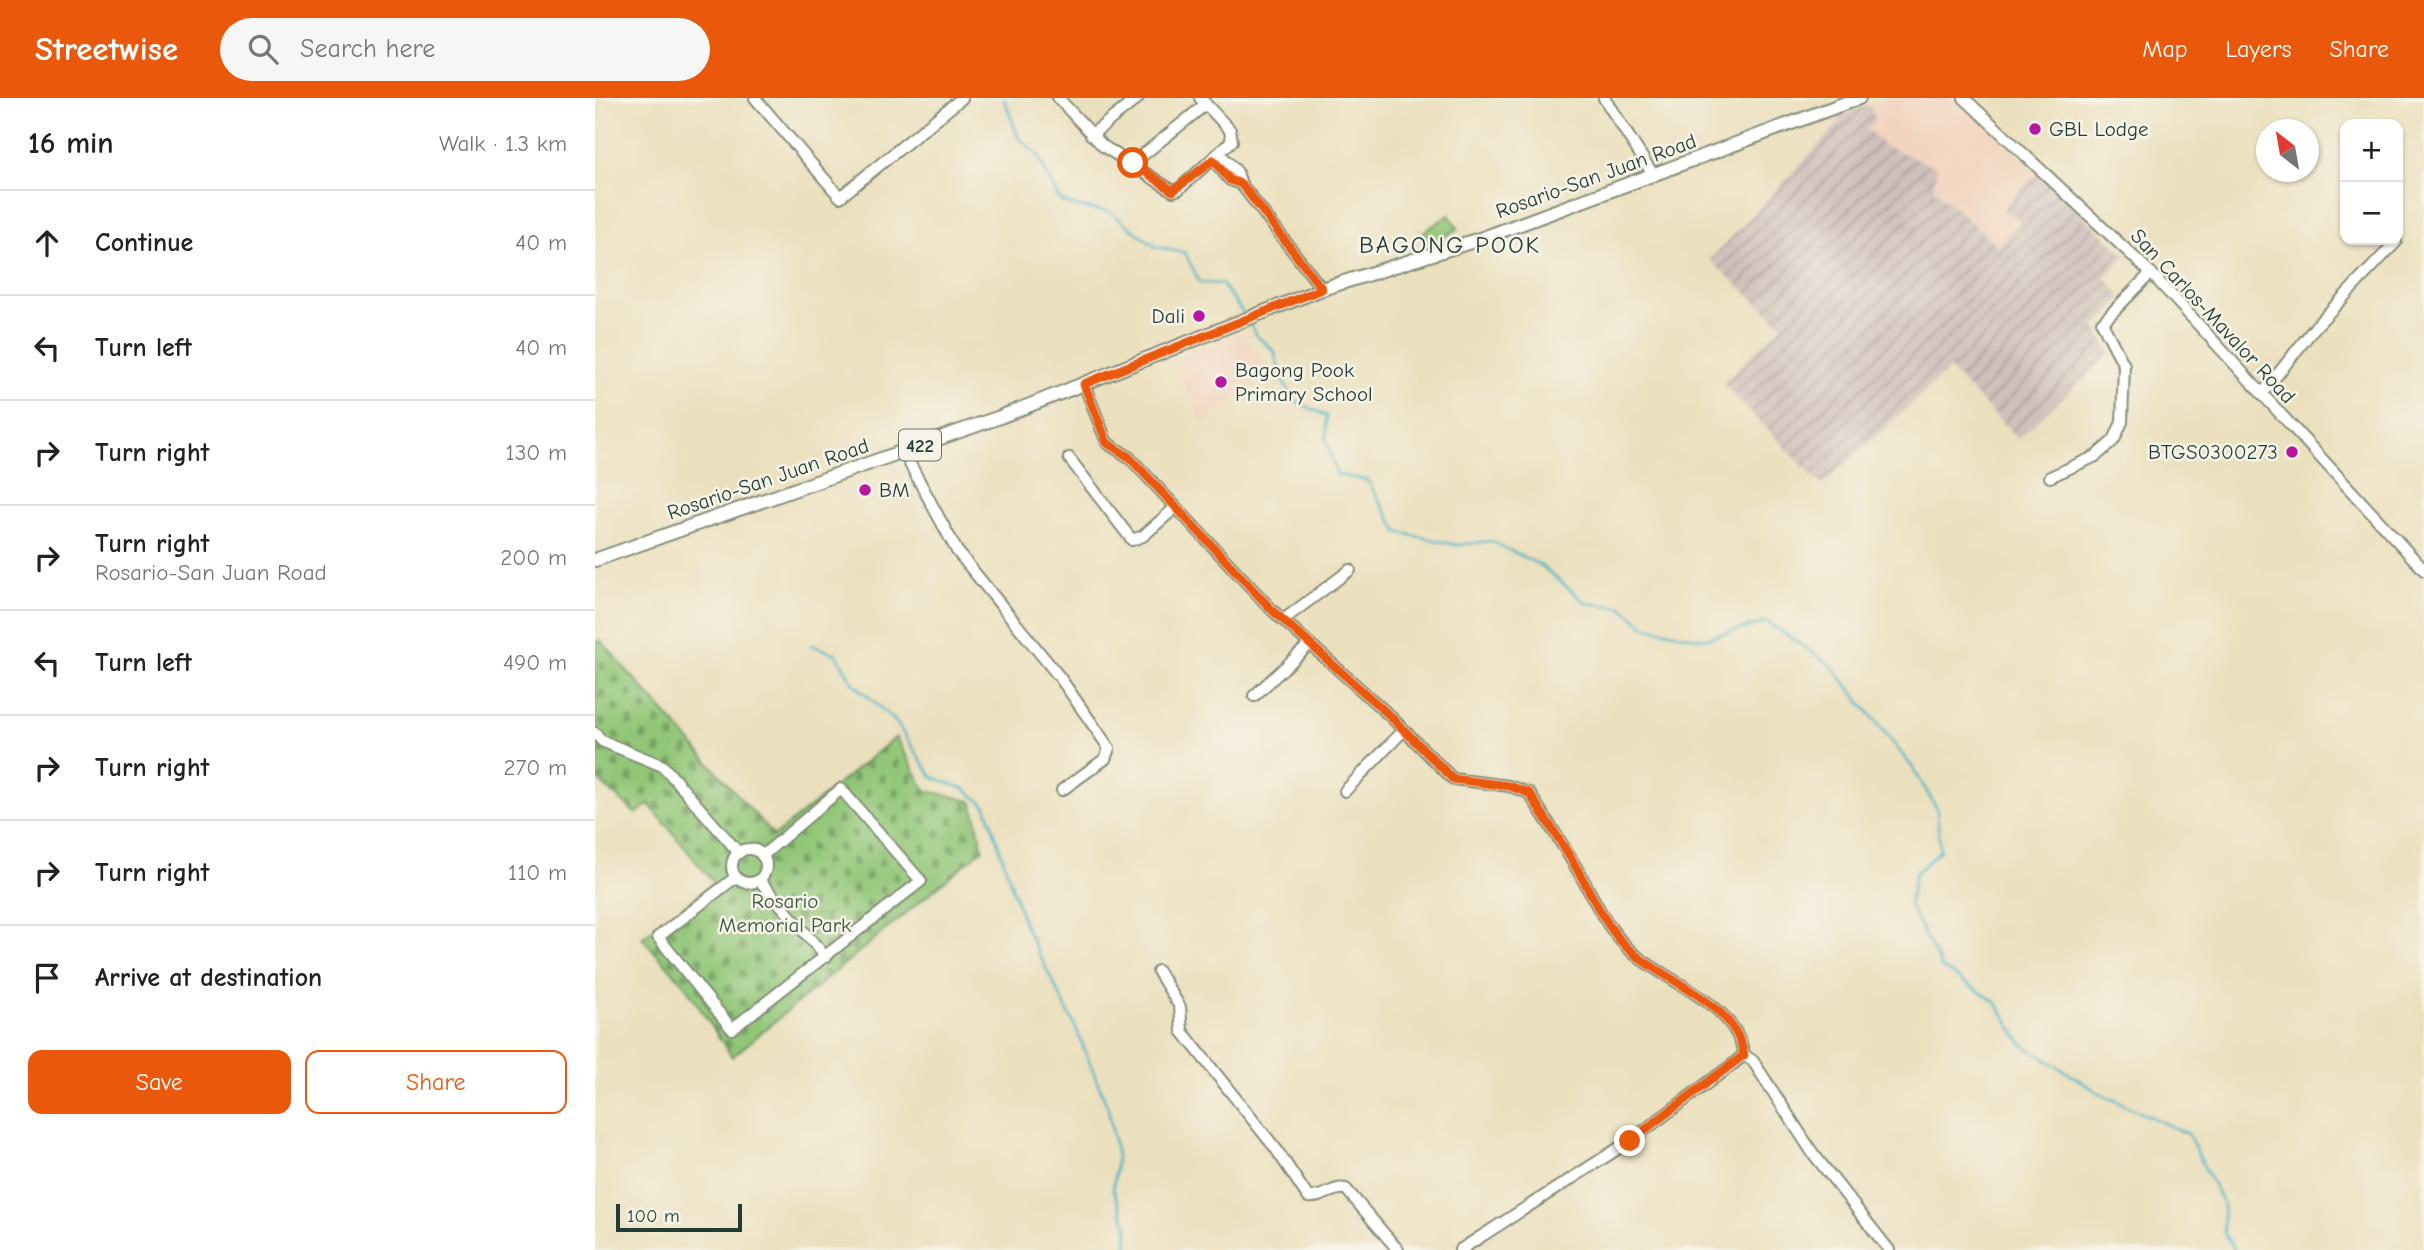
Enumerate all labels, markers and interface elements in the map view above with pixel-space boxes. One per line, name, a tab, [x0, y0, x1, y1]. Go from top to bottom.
search box	[220, 18, 710, 81]
text: Streetwise	[35, 30, 178, 68]
icon: search	[244, 30, 282, 68]
text: Search here	[300, 34, 435, 64]
text: Map	[2142, 35, 2188, 63]
text: Layers	[2226, 35, 2291, 63]
text: Share	[2329, 35, 2389, 63]
place label: GBL Lodge	[2049, 117, 2149, 141]
north arrow	[2256, 119, 2319, 182]
map controls	[2340, 119, 2403, 245]
button: +	[2340, 119, 2403, 182]
marker: GBL Lodge	[2027, 121, 2043, 137]
text: 16 min	[28, 126, 114, 161]
street label: Rosario-San Juan Road	[1492, 129, 1700, 223]
text: Walk · 1.3 km	[439, 130, 567, 157]
route start	[1117, 147, 1148, 178]
button: −	[2340, 182, 2403, 245]
icon: ahead	[28, 224, 66, 262]
street label: San Carlos-Mavalor Road	[2126, 224, 2300, 408]
text: Continue	[95, 228, 193, 258]
text: 40 m	[515, 229, 567, 256]
district label: BAGONG POOK	[1359, 231, 1541, 259]
place label: Dali	[1152, 304, 1185, 328]
marker: Dali	[1191, 308, 1207, 324]
icon: left	[28, 329, 66, 367]
text: Turn left	[95, 333, 192, 363]
text: 40 m	[515, 334, 567, 361]
place label: Bagong Pook Primary School	[1235, 358, 1373, 406]
marker: Bagong Pook Primary School	[1213, 374, 1229, 390]
road number: 422	[899, 430, 941, 460]
street label: Rosario-San Juan Road	[664, 433, 872, 525]
icon: right	[28, 434, 66, 472]
text: Turn right	[95, 438, 209, 468]
text: 130 m	[506, 439, 567, 466]
place label: BTGS0300273	[2148, 440, 2278, 464]
marker: BTGS0300273	[2284, 444, 2300, 460]
place label: BM	[879, 478, 910, 502]
marker: BM	[857, 482, 873, 498]
text: Turn right	[95, 529, 209, 559]
icon: right	[28, 539, 66, 577]
text: 200 m	[500, 544, 567, 571]
text: Rosario-San Juan Road	[95, 559, 327, 586]
icon: left	[28, 644, 66, 682]
text: Turn left	[95, 648, 192, 678]
text: 490 m	[503, 649, 567, 676]
icon: right	[28, 749, 66, 787]
text: Turn right	[95, 753, 209, 783]
text: 270 m	[503, 754, 567, 781]
icon: right	[28, 854, 66, 892]
text: Turn right	[95, 858, 209, 888]
text: 110 m	[508, 859, 567, 886]
park label: Rosario Memorial Park	[719, 889, 851, 937]
icon: arrive	[28, 959, 66, 997]
text: Arrive at destination	[95, 963, 322, 993]
button: Save	[28, 1050, 291, 1114]
button: Share	[305, 1050, 567, 1114]
route end	[1614, 1125, 1645, 1156]
scale bar	[616, 1201, 742, 1233]
text: 100 m	[627, 1205, 680, 1227]

